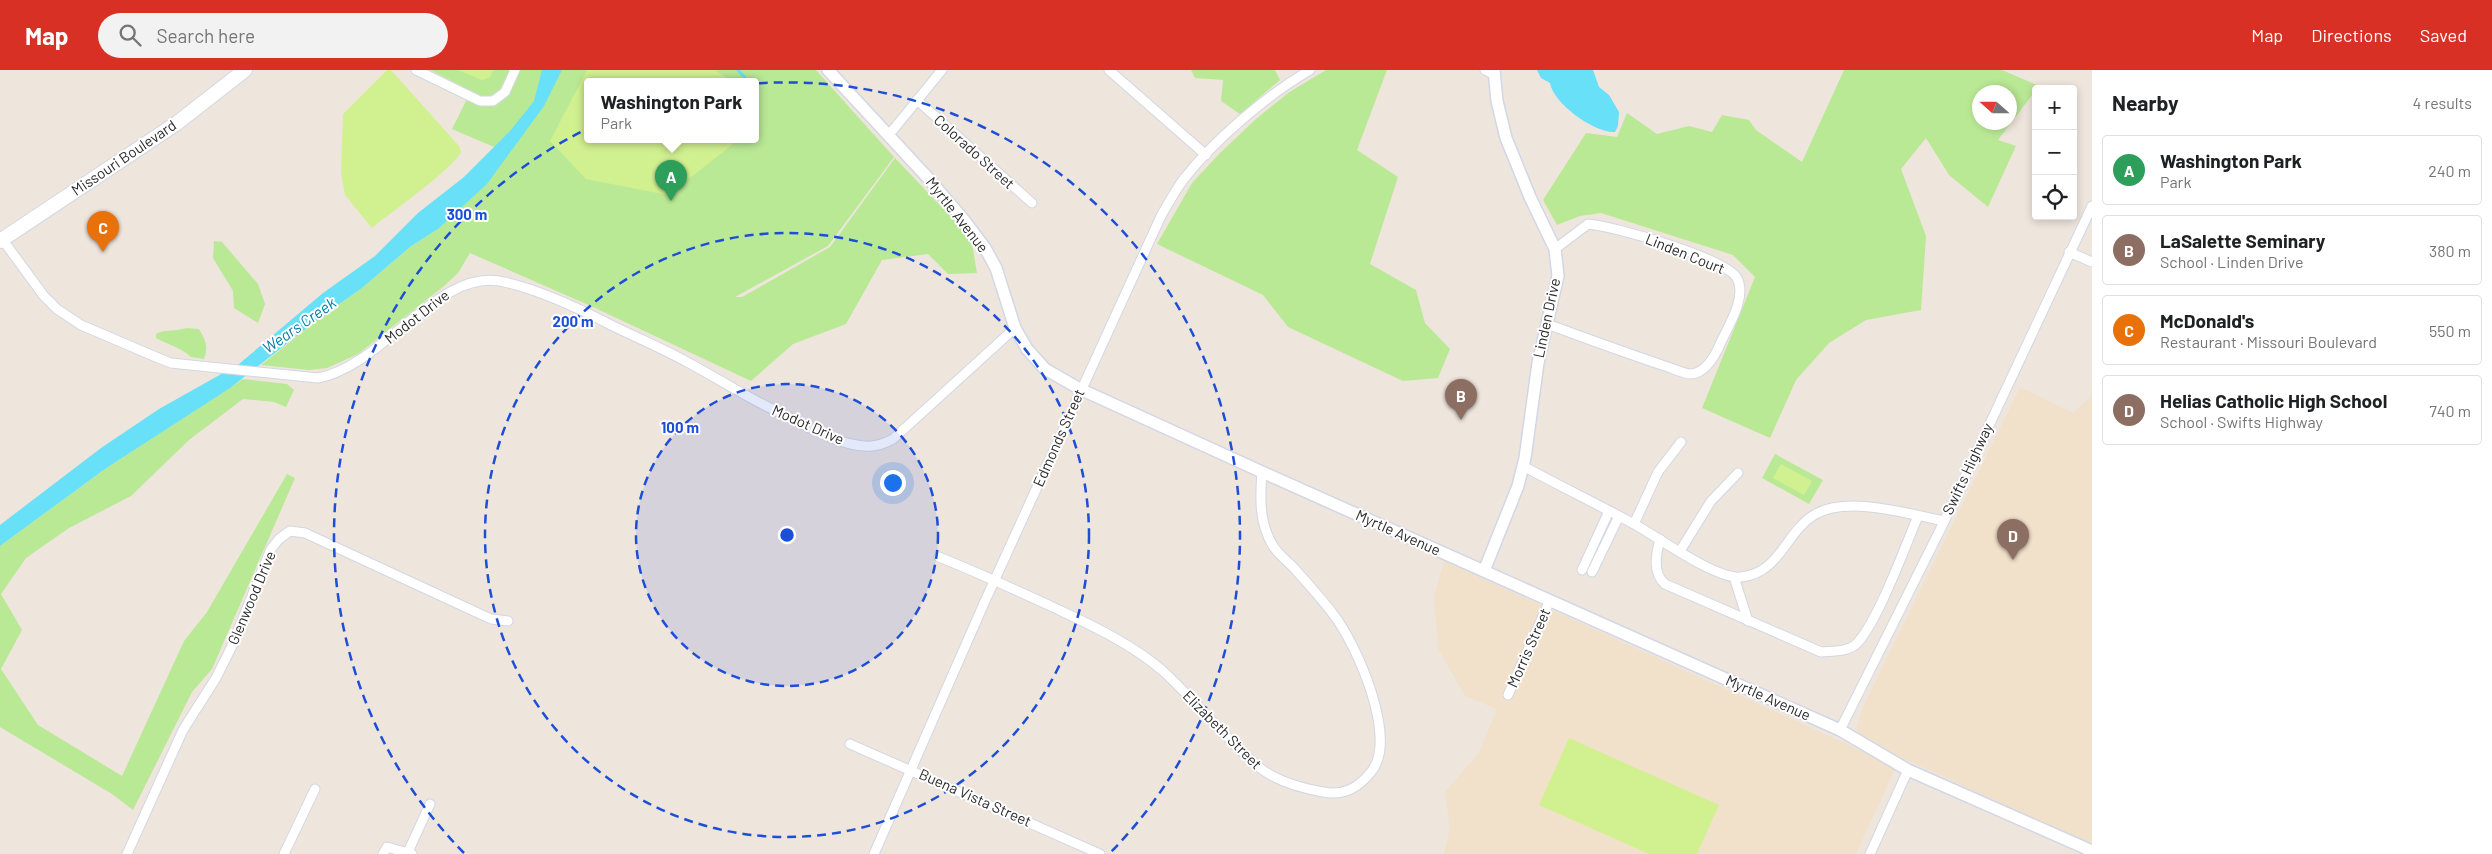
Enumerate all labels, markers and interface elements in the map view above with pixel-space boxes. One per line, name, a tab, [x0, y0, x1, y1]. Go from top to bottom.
search box	[98, 13, 448, 58]
text: Map	[25, 21, 68, 50]
icon: search	[116, 21, 144, 49]
text: Search here	[156, 24, 255, 47]
text: Map	[2251, 24, 2283, 46]
text: Directions	[2311, 24, 2392, 46]
text: Saved	[2420, 24, 2467, 46]
popup	[584, 78, 759, 143]
north arrow	[1972, 85, 2017, 130]
map controls	[2032, 85, 2077, 220]
button: +	[2032, 85, 2077, 130]
text: Washington Park	[601, 90, 742, 113]
text: Nearby	[2112, 90, 2178, 115]
text: 4 results	[2412, 93, 2472, 112]
street label: Colorado Street	[931, 110, 1019, 192]
text: Park	[601, 113, 632, 132]
street label: Missouri Boulevard	[68, 116, 179, 199]
button: −	[2032, 130, 2077, 175]
text: Washington Park	[2160, 149, 2302, 172]
pin: A	[655, 160, 687, 201]
text: A	[2124, 161, 2134, 180]
text: 240 m	[2428, 161, 2471, 180]
text: Park	[2160, 172, 2191, 191]
street label: Myrtle Avenue	[923, 173, 993, 256]
button: locate	[2032, 175, 2077, 220]
text: 300 m	[447, 205, 487, 223]
pin: C	[87, 211, 119, 252]
street label: Linden Court	[1643, 229, 1728, 277]
text: LaSalette Seminary	[2160, 229, 2325, 252]
text: B	[2124, 241, 2134, 260]
text: 380 m	[2429, 241, 2471, 260]
text: School · Linden Drive	[2160, 252, 2303, 271]
street label: Linden Drive	[1529, 276, 1563, 359]
street label: Modot Drive	[380, 285, 452, 347]
water label: Wears Creek	[258, 292, 339, 357]
text: McDonald's	[2160, 309, 2254, 332]
text: 200 m	[552, 312, 594, 330]
text: C	[2124, 321, 2134, 340]
text: 550 m	[2429, 321, 2471, 340]
text: Restaurant · Missouri Boulevard	[2160, 332, 2377, 351]
pin: B	[1445, 379, 1477, 420]
street label: Edmonds Street	[1028, 386, 1088, 489]
text: Helias Catholic High School	[2160, 389, 2387, 412]
street label: Modot Drive	[770, 400, 847, 448]
text: D	[2124, 401, 2134, 420]
text: 740 m	[2429, 401, 2471, 420]
text: School · Swifts Highway	[2160, 412, 2323, 431]
text: 100 m	[661, 418, 699, 436]
street label: Swifts Highway	[1938, 420, 1996, 517]
your location	[880, 470, 906, 496]
street label: Myrtle Avenue	[1353, 505, 1444, 559]
pin: D	[1997, 519, 2029, 560]
centre of rings	[778, 526, 796, 544]
street label: Glenwood Drive	[223, 548, 279, 647]
street label: Morris Street	[1503, 605, 1554, 690]
street label: Myrtle Avenue	[1723, 670, 1814, 724]
street label: Elizabeth Street	[1180, 686, 1266, 772]
street label: Buena Vista Street	[917, 764, 1034, 830]

